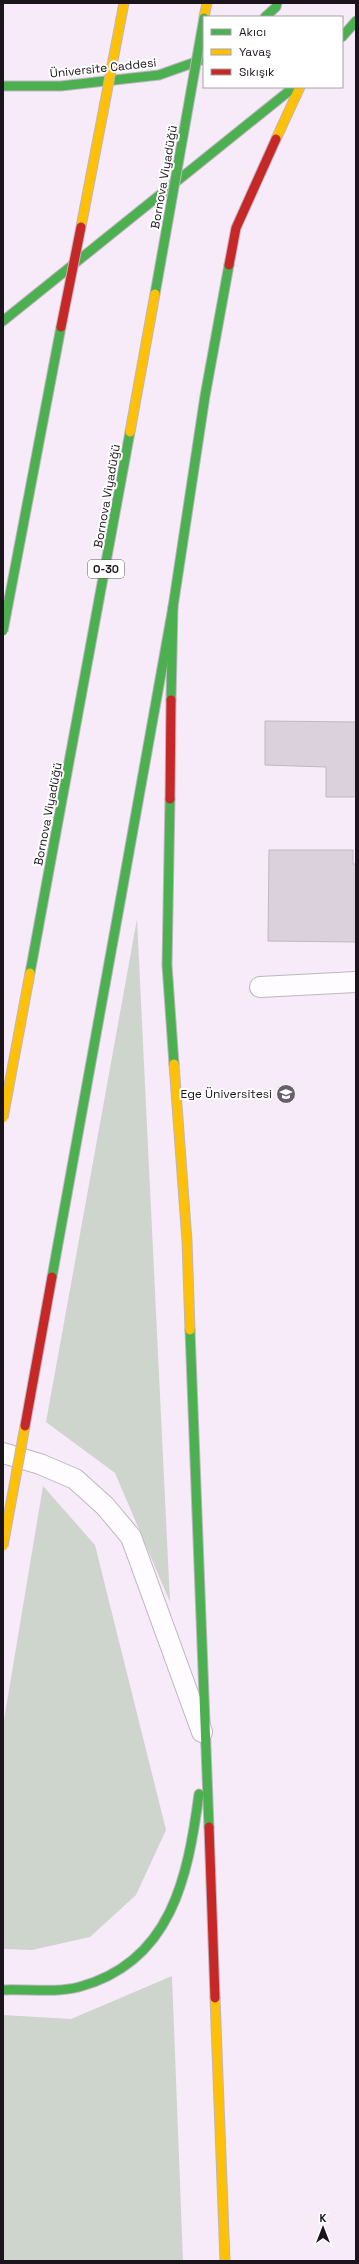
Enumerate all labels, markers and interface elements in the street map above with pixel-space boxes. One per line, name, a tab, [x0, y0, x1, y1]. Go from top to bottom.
legend	[203, 16, 343, 88]
text: Akıcı	[239, 24, 266, 40]
text: Yavaş	[239, 44, 271, 60]
street label: Üniversite Caddesi	[49, 54, 157, 82]
text: Sıkışık	[239, 64, 275, 80]
street label: Bornova Viyadüğü	[147, 124, 181, 230]
street label: Bornova Viyadüğü	[90, 443, 124, 549]
road number: O-30	[88, 560, 124, 578]
street label: Bornova Viyadüğü	[30, 761, 66, 867]
school or university icon: Ege Üniversitesi	[275, 1083, 297, 1105]
place label: Ege Üniversitesi	[180, 1086, 272, 1102]
north arrow	[303, 2208, 343, 2248]
text: K	[320, 2211, 327, 2225]

